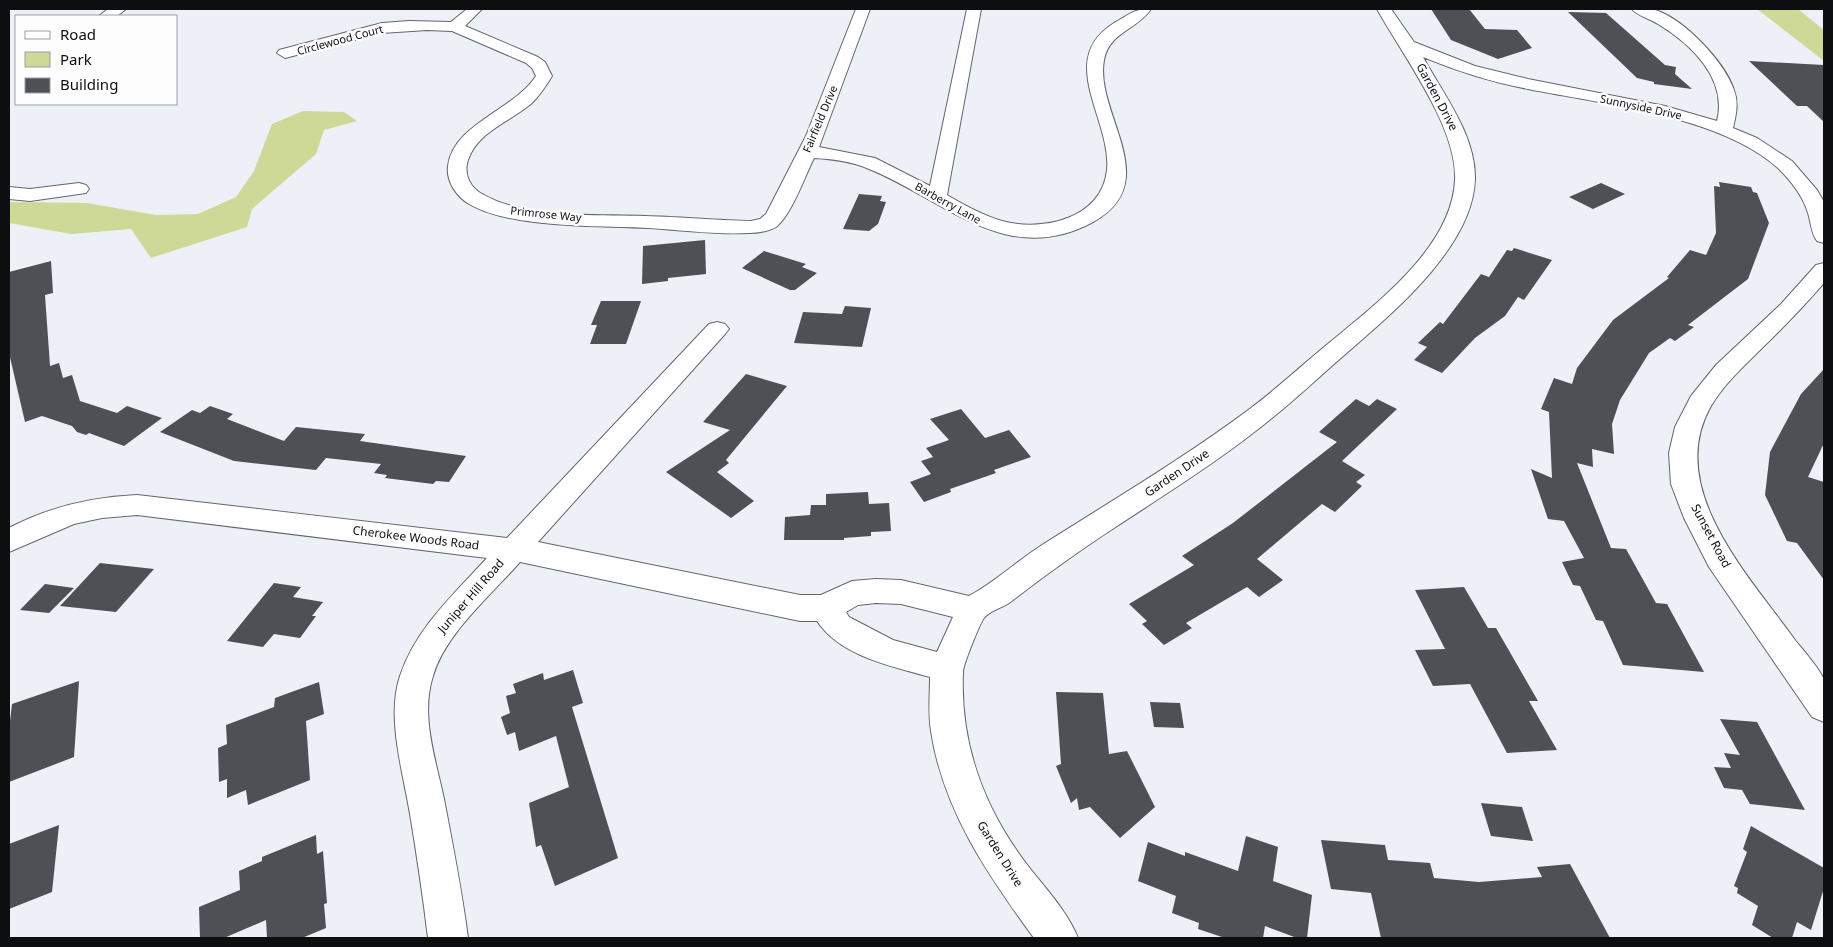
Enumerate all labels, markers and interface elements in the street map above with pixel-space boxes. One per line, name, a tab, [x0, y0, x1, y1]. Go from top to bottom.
legend	[15, 15, 178, 105]
street label: Circlewood Court	[295, 21, 385, 58]
text: Road	[60, 24, 96, 44]
text: Park	[60, 49, 92, 69]
street label: Garden Drive	[1412, 60, 1463, 134]
text: Building	[60, 74, 118, 94]
street label: Fairfield Drive	[799, 83, 840, 155]
street label: Sunnyside Drive	[1599, 91, 1683, 122]
street label: Barberry Lane	[913, 178, 984, 227]
street label: Primrose Way	[510, 202, 583, 225]
street label: Garden Drive	[1141, 445, 1213, 500]
street label: Sunset Road	[1687, 501, 1735, 571]
street label: Cherokee Woods Road	[352, 521, 480, 554]
street label: Juniper Hill Road	[433, 555, 508, 637]
street label: Garden Drive	[973, 818, 1028, 890]

